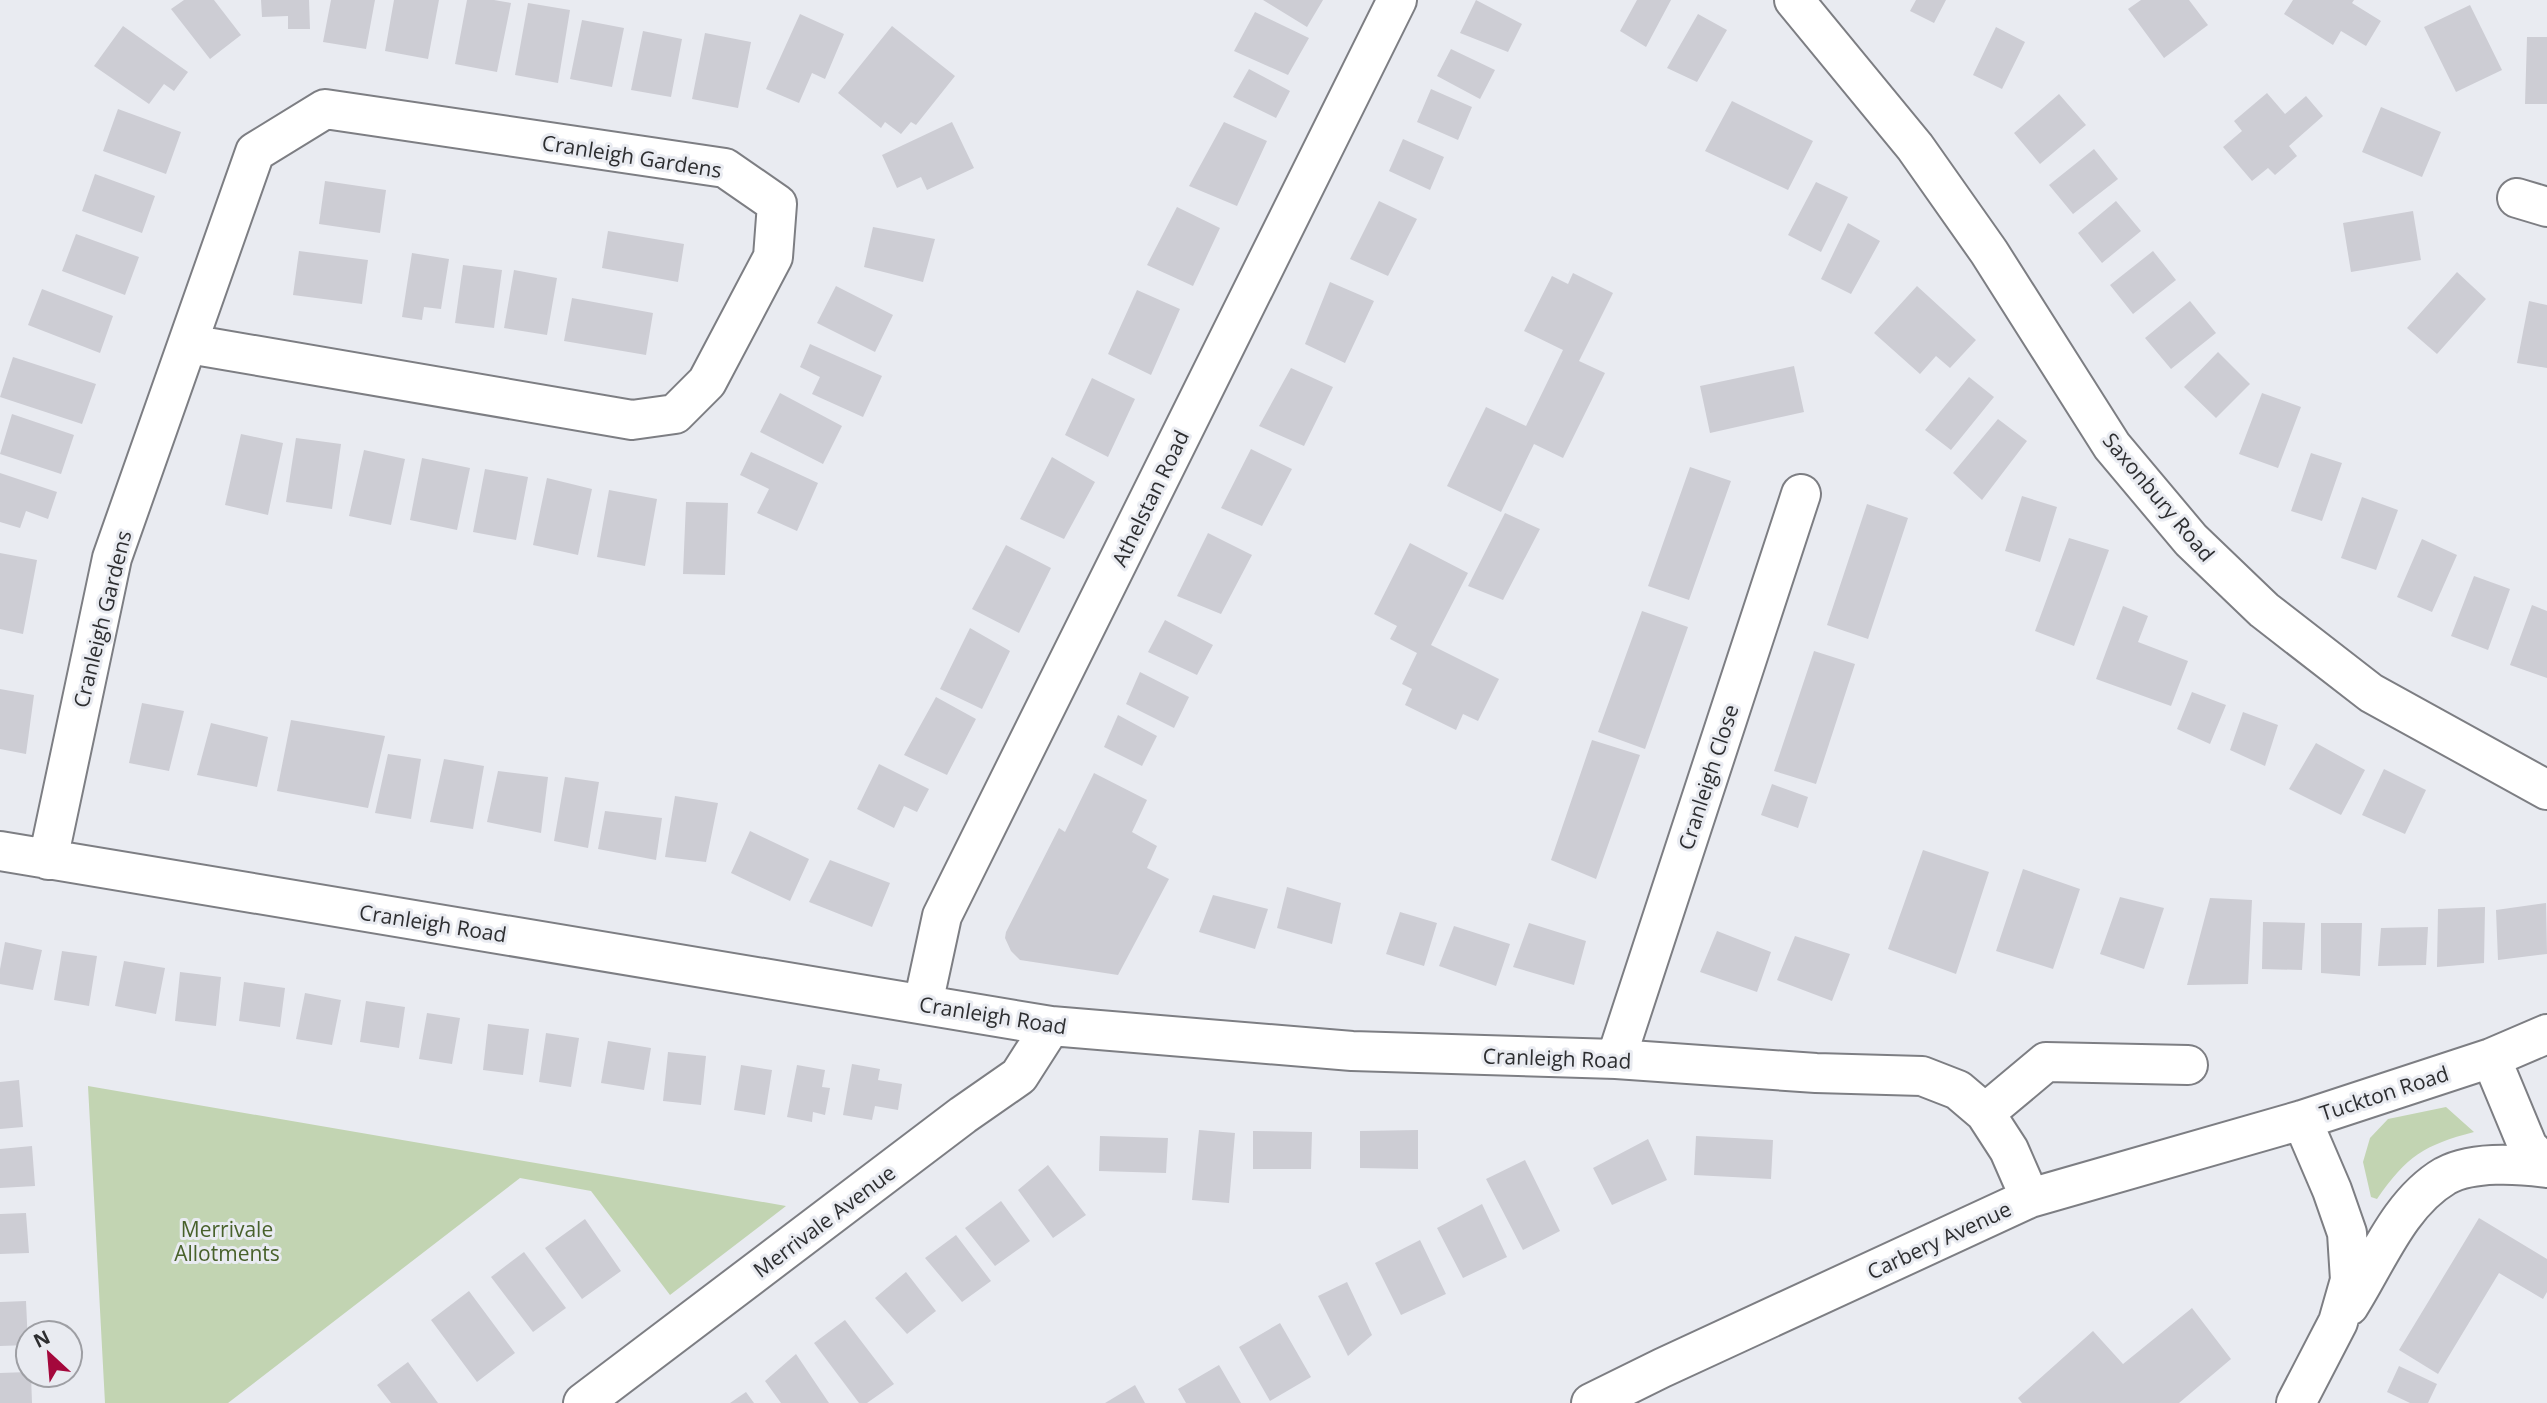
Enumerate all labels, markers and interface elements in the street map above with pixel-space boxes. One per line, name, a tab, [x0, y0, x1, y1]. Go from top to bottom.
street label: Cranleigh Gardens	[540, 128, 724, 184]
street label: Athelstan Road	[1105, 425, 1195, 571]
street label: Saxonbury Road	[2097, 427, 2221, 567]
street label: Cranleigh Gardens	[66, 528, 138, 710]
street label: Cranleigh Close	[1671, 701, 1745, 853]
street label: Cranleigh Road	[357, 898, 509, 948]
street label: Cranleigh Road	[917, 990, 1069, 1040]
street label: Cranleigh Road	[1482, 1041, 1632, 1075]
street label: Tuckton Road	[2316, 1059, 2452, 1127]
street label: Merrivale Avenue	[747, 1158, 901, 1284]
street label: Carbery Avenue	[1862, 1194, 2016, 1286]
park label: Merrivale Allotments	[174, 1215, 280, 1267]
north arrow	[14, 1319, 84, 1389]
text: N	[29, 1324, 54, 1354]

